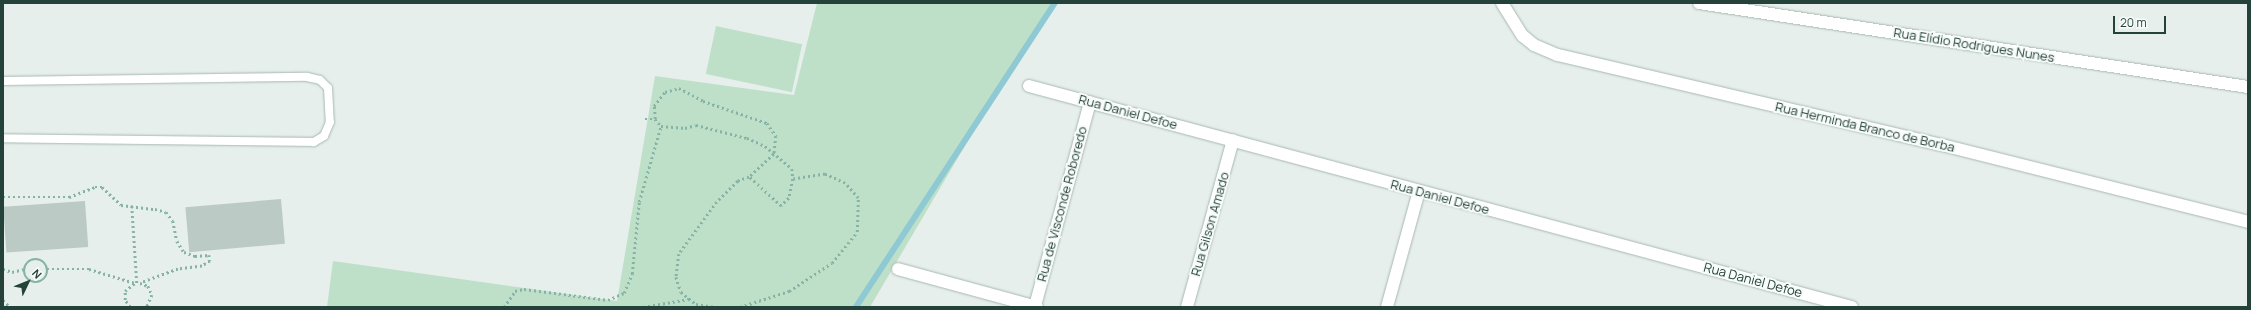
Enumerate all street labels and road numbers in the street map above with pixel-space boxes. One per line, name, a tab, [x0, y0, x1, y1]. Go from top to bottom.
street label: Rua Elídio Rodrigues Nunes	[1892, 25, 2056, 65]
street label: Rua Daniel Defoe	[1077, 91, 1179, 133]
street label: Rua Herminda Branco de Borba	[1774, 99, 1956, 155]
street label: Rua de Visconde Roboredo	[1034, 125, 1090, 283]
street label: Rua Gilson Amado	[1188, 170, 1232, 278]
street label: Rua Daniel Defoe	[1389, 176, 1491, 218]
street label: Rua Daniel Defoe	[1702, 259, 1804, 301]

